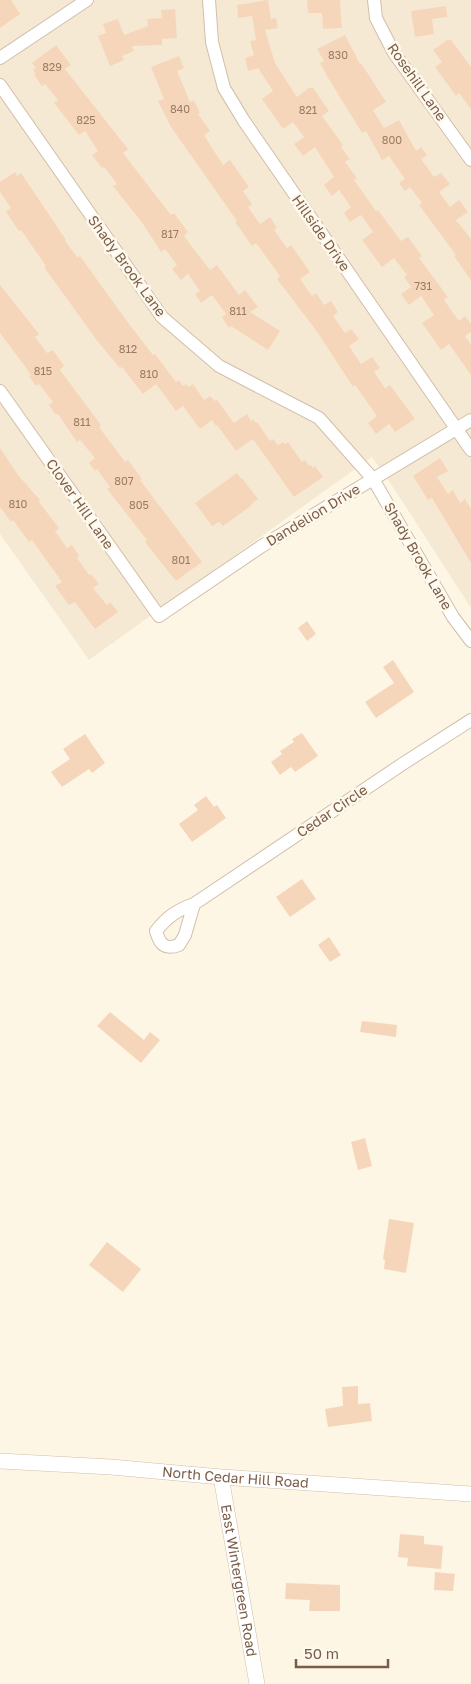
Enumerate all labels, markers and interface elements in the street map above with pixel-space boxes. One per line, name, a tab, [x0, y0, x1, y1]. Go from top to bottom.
street label: Rosehill Lane	[384, 40, 450, 124]
house number: 830	[328, 48, 348, 61]
house number: 829	[42, 60, 62, 73]
house number: 840	[170, 102, 190, 115]
house number: 821	[299, 103, 317, 116]
house number: 825	[76, 113, 96, 126]
house number: 800	[382, 133, 402, 146]
street label: Hillside Drive	[289, 191, 354, 274]
street label: Shady Brook Lane	[85, 212, 170, 320]
house number: 817	[161, 227, 179, 240]
house number: 731	[414, 279, 432, 292]
house number: 811	[229, 304, 247, 317]
house number: 812	[119, 342, 137, 355]
house number: 815	[34, 364, 52, 377]
house number: 810	[140, 367, 159, 380]
house number: 811	[73, 415, 91, 428]
street label: Clover Hill Lane	[43, 455, 118, 552]
house number: 807	[114, 474, 134, 487]
street label: Dandelion Drive	[263, 480, 363, 549]
house number: 810	[9, 497, 28, 510]
house number: 805	[129, 498, 149, 511]
street label: Shady Brook Lane	[381, 499, 456, 612]
house number: 801	[172, 553, 190, 566]
street label: Cedar Circle	[293, 781, 370, 841]
street label: North Cedar Hill Road	[161, 1463, 309, 1491]
street label: East Wintergreen Road	[218, 1503, 261, 1658]
scale bar	[296, 1636, 388, 1668]
text: 50 m	[304, 1644, 339, 1662]

